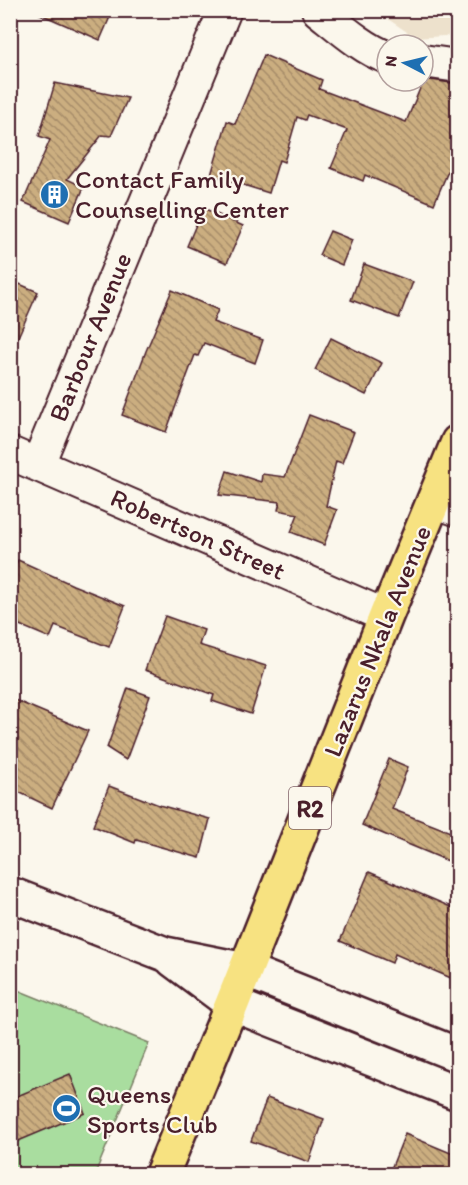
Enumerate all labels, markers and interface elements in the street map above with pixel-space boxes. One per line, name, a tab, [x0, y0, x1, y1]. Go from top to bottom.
north arrow	[375, 33, 435, 93]
text: N	[381, 55, 401, 68]
place label: Contact Family Counselling Center	[75, 163, 289, 225]
building icon: Contact Family Counselling Center	[38, 178, 70, 210]
street label: Barbour Avenue	[42, 248, 138, 426]
street label: Robertson Street	[106, 481, 291, 587]
street label: Lazarus Nkala Avenue	[316, 521, 438, 761]
road number: R2	[289, 787, 331, 829]
place label: Queens Sports Club	[87, 1078, 218, 1140]
sports icon: Queens Sports Club	[50, 1093, 82, 1125]

